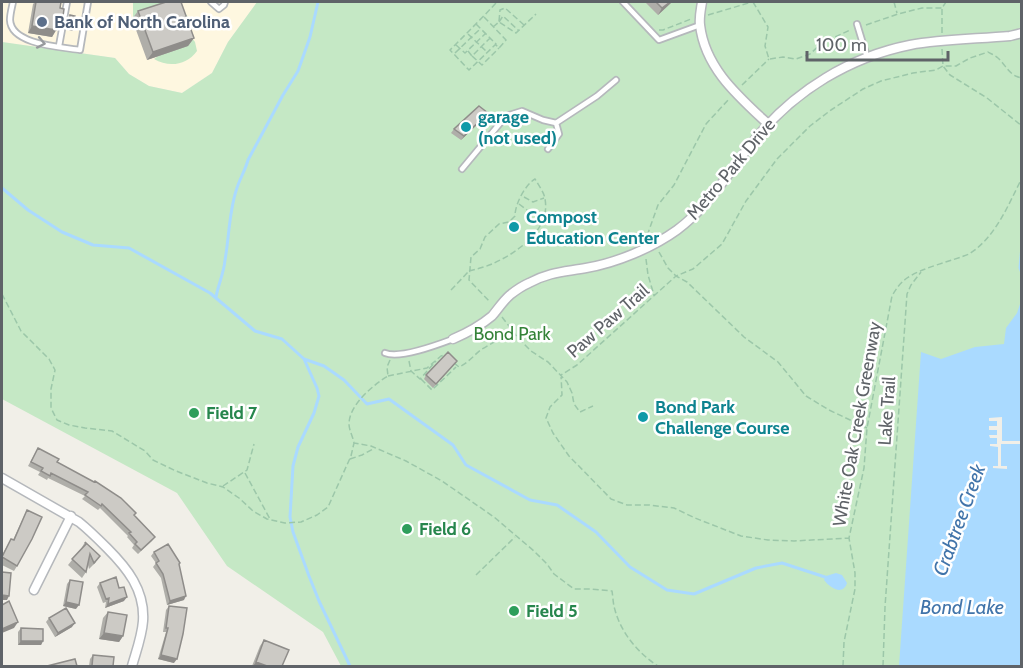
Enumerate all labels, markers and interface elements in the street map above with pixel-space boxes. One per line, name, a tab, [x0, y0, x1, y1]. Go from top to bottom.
place label: Bank of North Carolina	[54, 11, 230, 33]
marker: Bank of North Carolina	[35, 15, 49, 29]
scale bar	[807, 24, 948, 62]
text: 100 m	[816, 34, 867, 56]
one-way arrow	[36, 36, 46, 49]
place label: garage (not used)	[478, 106, 557, 149]
street label: Metro Park Drive	[682, 114, 780, 224]
marker: garage (not used)	[459, 120, 473, 134]
place label: Compost Education Center	[526, 206, 659, 249]
marker: Compost Education Center	[507, 220, 521, 234]
street label: Paw Paw Trail	[563, 279, 654, 363]
street label: White Oak Creek Greenway	[828, 320, 886, 528]
park label: Bond Park	[473, 323, 552, 345]
street label: Lake Trail	[874, 375, 900, 446]
place label: Bond Park Challenge Course	[655, 396, 790, 439]
place label: Field 7	[206, 402, 258, 424]
marker: Field 7	[187, 406, 201, 420]
marker: Bond Park Challenge Course	[636, 410, 650, 424]
water label: Crabtree Creek	[928, 460, 991, 579]
place label: Field 6	[419, 518, 471, 540]
marker: Field 6	[400, 522, 414, 536]
water label: Bond Lake	[920, 595, 1004, 619]
place label: Field 5	[526, 600, 578, 622]
marker: Field 5	[507, 604, 521, 618]

